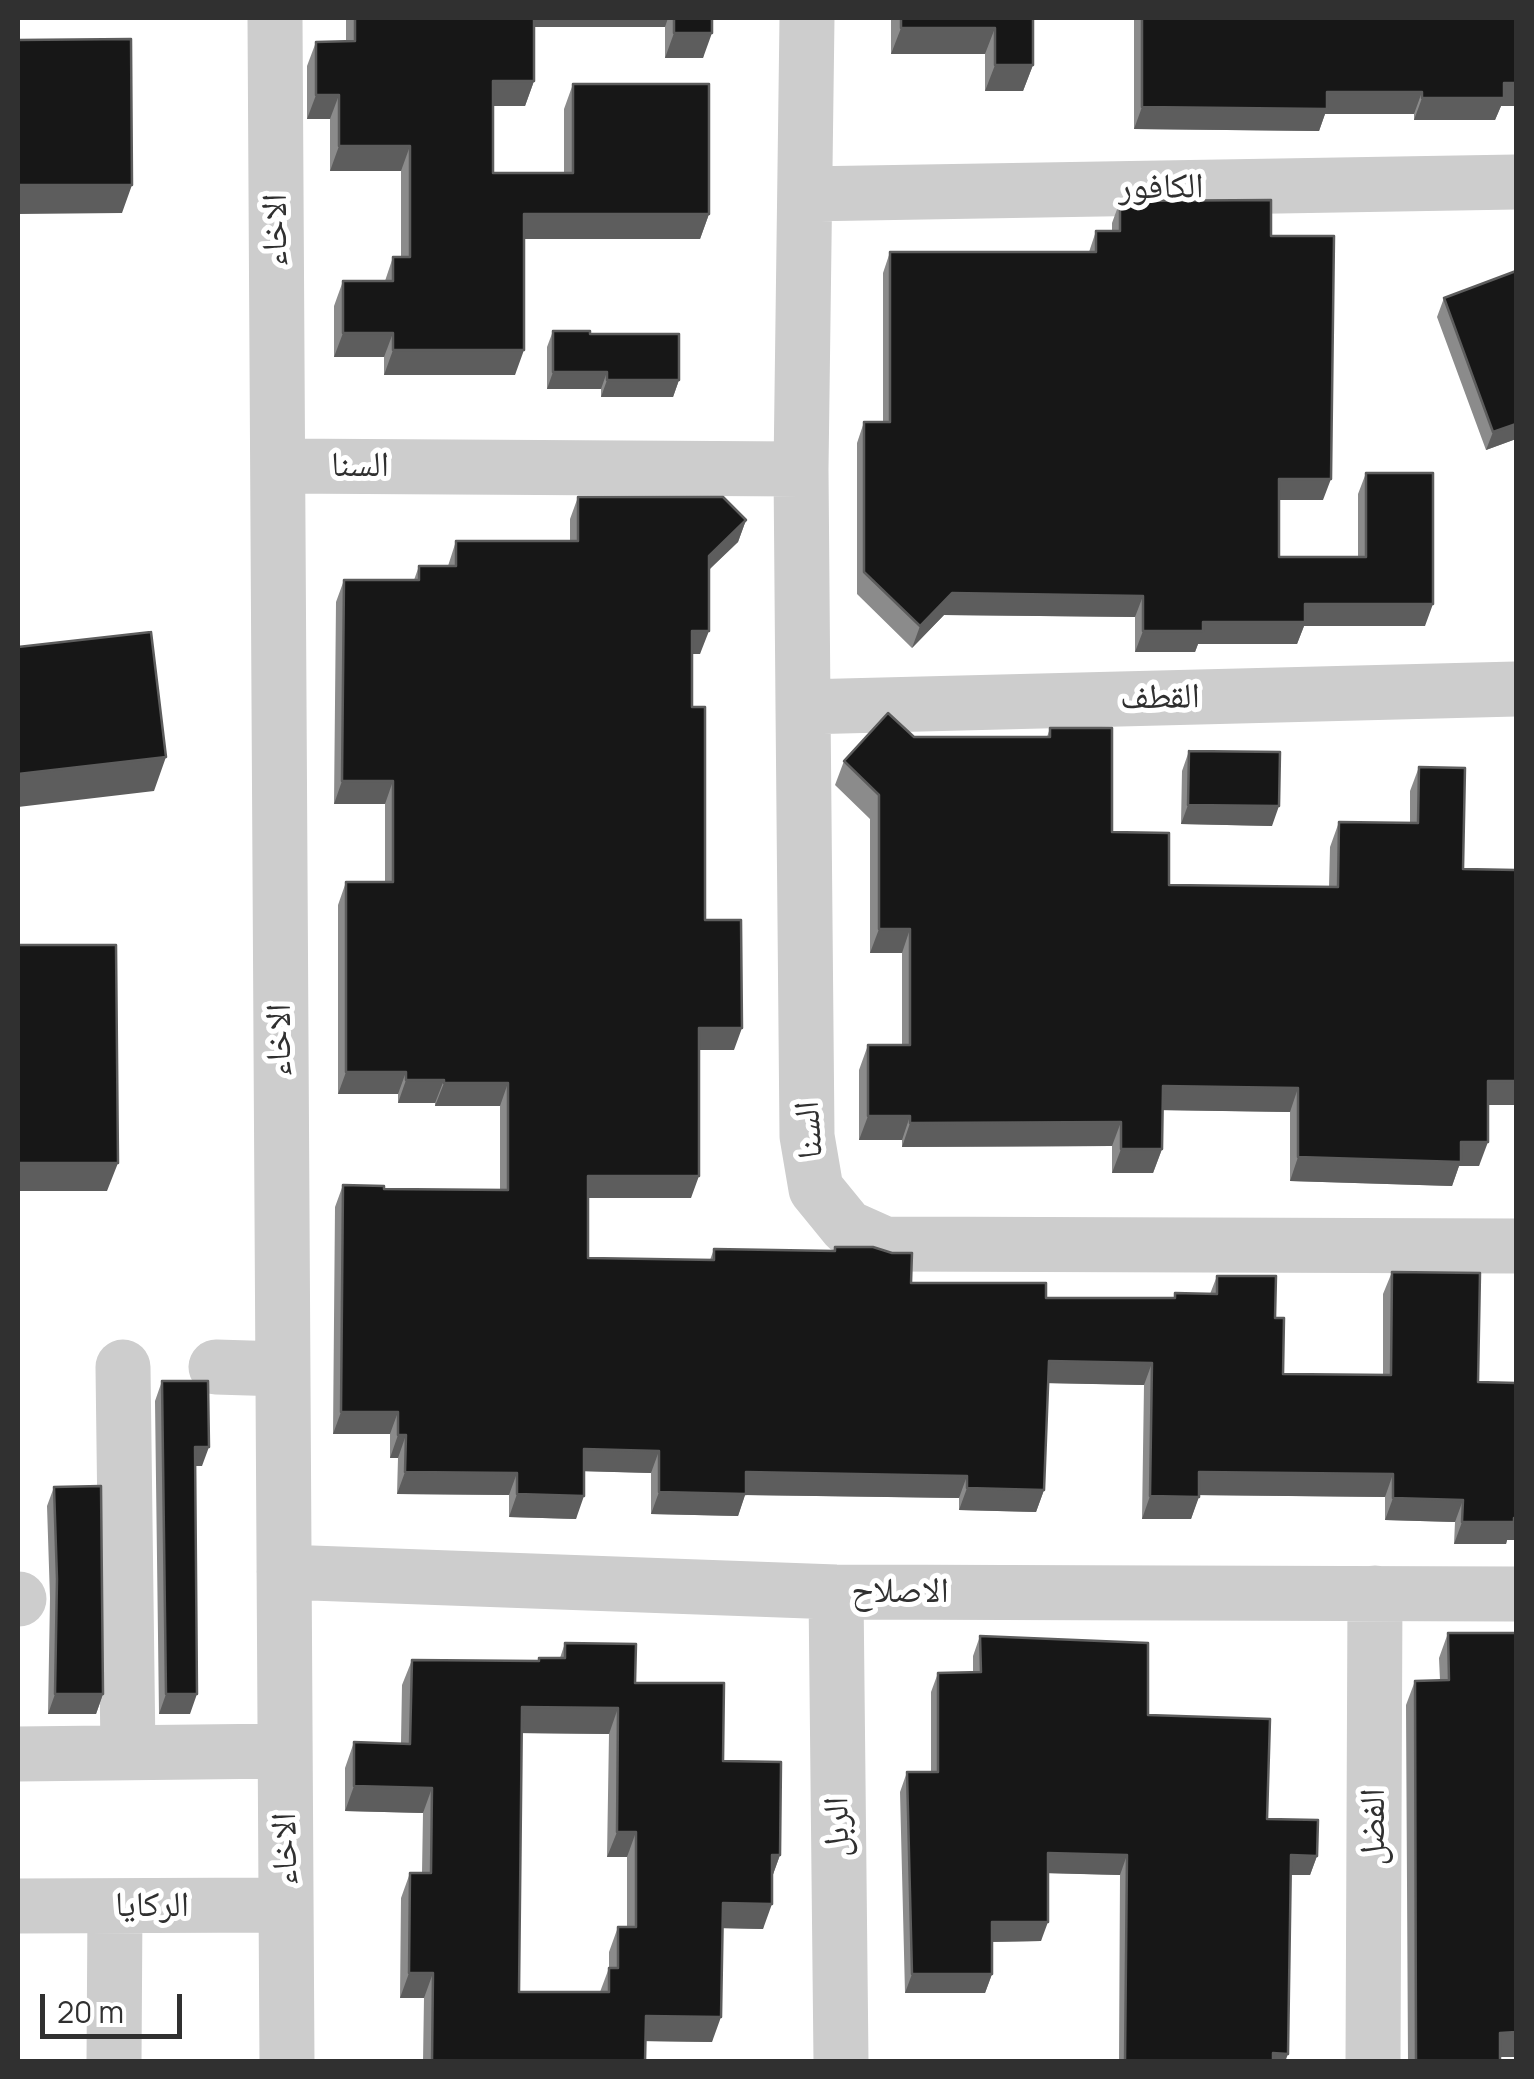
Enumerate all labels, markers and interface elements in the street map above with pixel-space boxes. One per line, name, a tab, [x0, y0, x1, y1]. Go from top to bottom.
street label: الكافور	[1118, 166, 1204, 210]
street label: الاخاء	[255, 194, 297, 266]
street label: السنا	[331, 445, 389, 487]
street label: القطف	[1120, 676, 1200, 720]
street label: الاخاء	[259, 1004, 301, 1076]
street label: السنا	[787, 1100, 833, 1160]
street label: الاصلاح	[851, 1571, 949, 1613]
street label: الفضل	[1353, 1788, 1395, 1866]
street label: الربل	[816, 1797, 860, 1857]
street label: الاخاء	[264, 1812, 308, 1886]
street label: الركايا	[115, 1885, 189, 1927]
scale bar	[45, 1974, 188, 2036]
text: 20 m	[57, 1991, 124, 2032]

